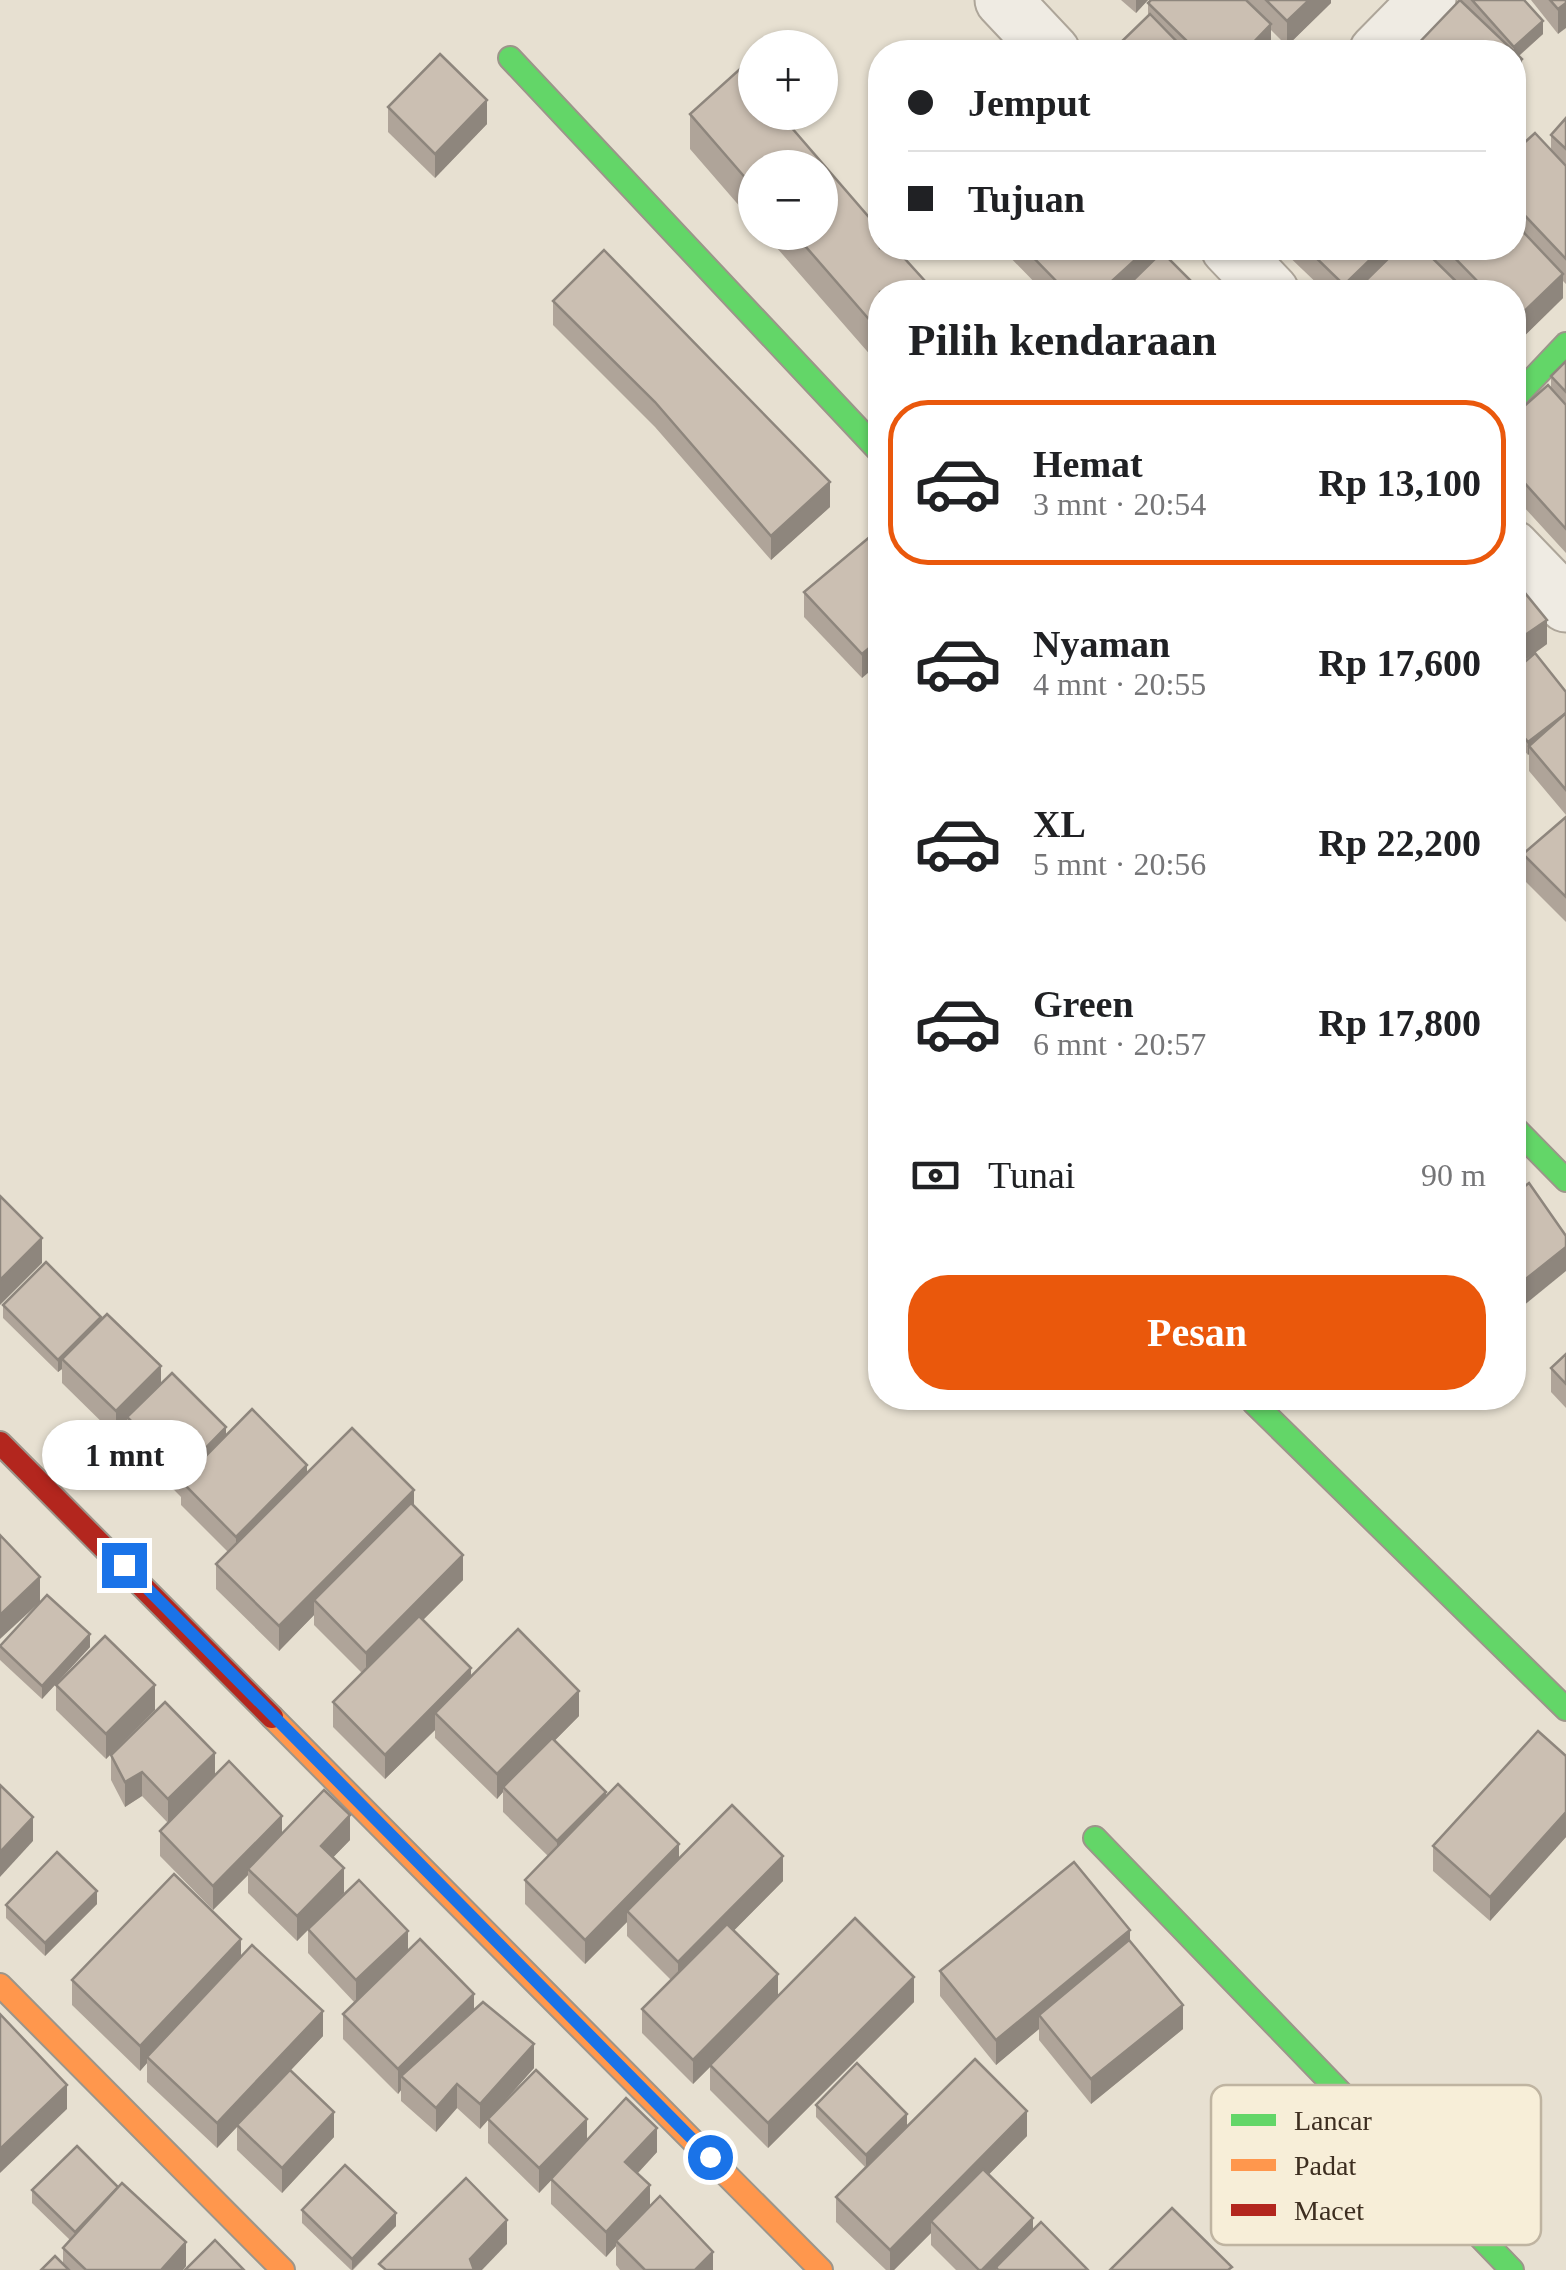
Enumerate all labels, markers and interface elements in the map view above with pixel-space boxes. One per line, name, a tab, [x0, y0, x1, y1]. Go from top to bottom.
map controls	[738, 30, 838, 250]
button: +	[738, 30, 838, 130]
text: Jemput	[968, 82, 1090, 124]
button: −	[738, 150, 838, 250]
text: Tujuan	[968, 178, 1085, 220]
text: Pilih kendaraan	[908, 315, 1217, 365]
icon: car	[913, 438, 1003, 528]
text: Hemat	[1033, 443, 1143, 485]
text: Rp 13,100	[1318, 462, 1481, 504]
text: 3 mnt · 20:54	[1033, 486, 1206, 522]
icon: car	[913, 618, 1003, 708]
text: Nyaman	[1033, 623, 1170, 665]
text: Rp 17,600	[1318, 642, 1481, 684]
text: 4 mnt · 20:55	[1033, 666, 1206, 702]
icon: car	[913, 798, 1003, 888]
text: XL	[1033, 803, 1086, 845]
text: Rp 22,200	[1318, 822, 1481, 864]
text: 5 mnt · 20:56	[1033, 846, 1206, 882]
icon: car	[913, 978, 1003, 1068]
text: Green	[1033, 983, 1134, 1025]
text: Rp 17,800	[1318, 1002, 1481, 1044]
text: 6 mnt · 20:57	[1033, 1026, 1206, 1062]
icon: cash	[908, 1148, 963, 1203]
text: Tunai	[988, 1154, 1075, 1196]
text: 90 m	[1421, 1157, 1486, 1193]
button: Pesan	[908, 1275, 1486, 1390]
callout: 1 mnt	[42, 1420, 206, 1490]
text: 1 mnt	[85, 1437, 164, 1473]
route end	[102, 1543, 147, 1588]
legend	[1211, 2085, 1541, 2245]
text: Lancar	[1294, 2105, 1372, 2136]
route start	[688, 2135, 733, 2180]
text: Padat	[1294, 2150, 1356, 2181]
text: Macet	[1294, 2195, 1364, 2226]

